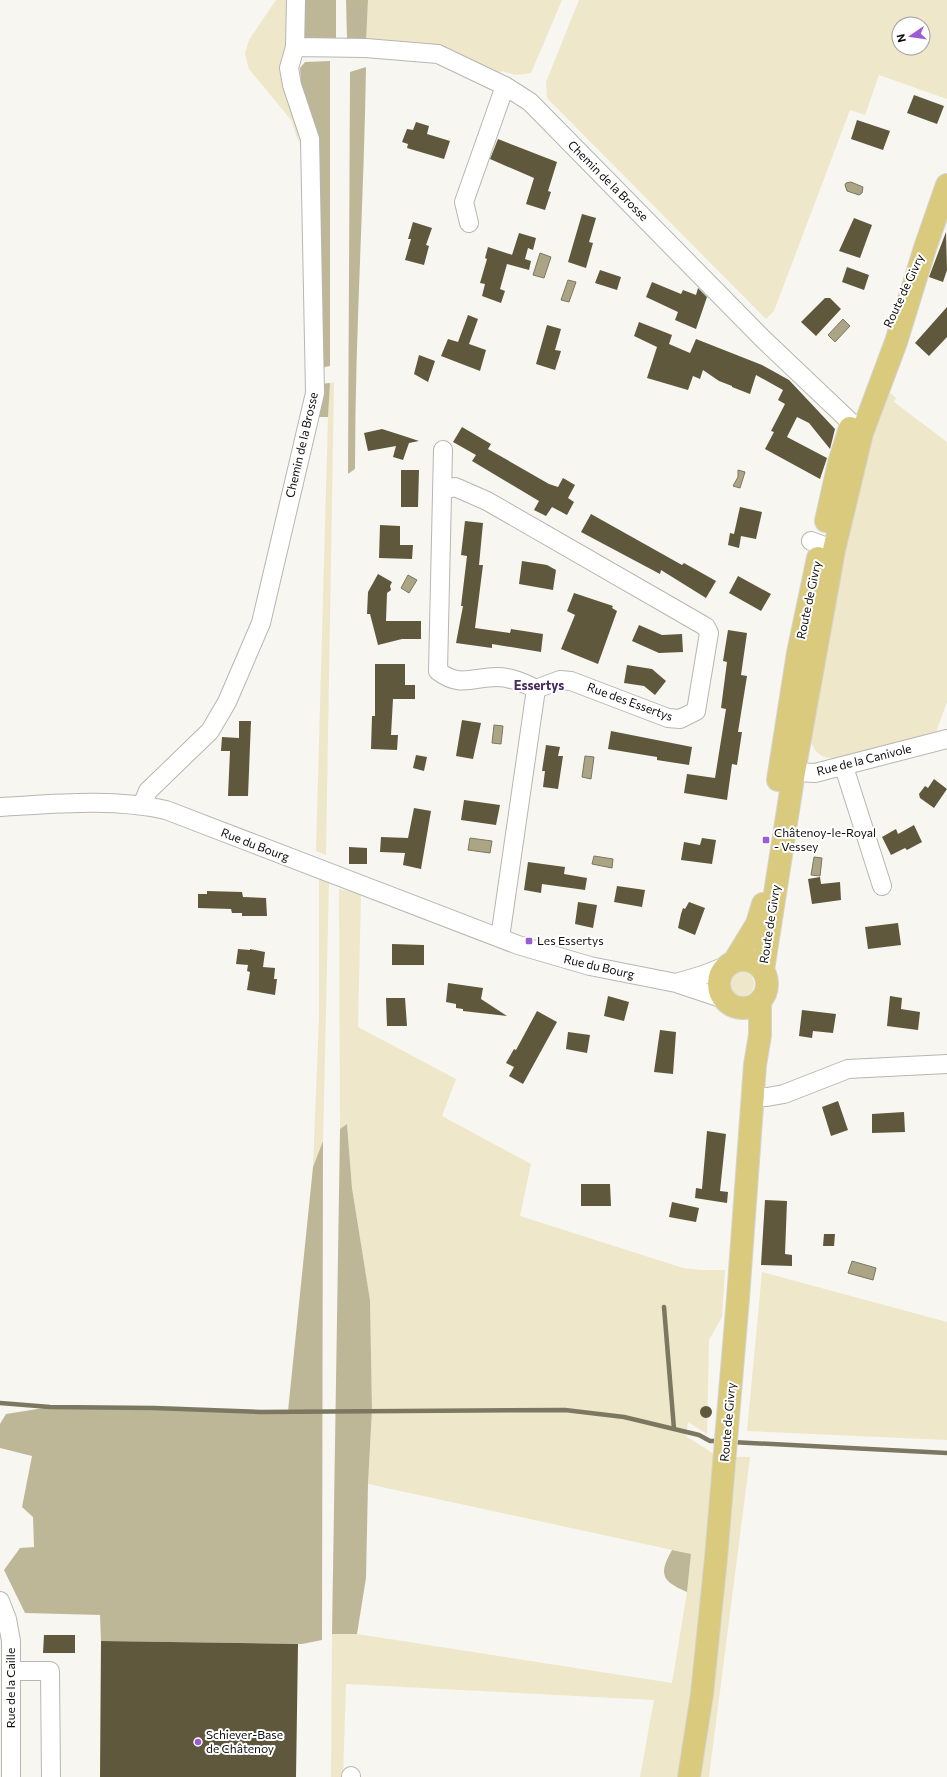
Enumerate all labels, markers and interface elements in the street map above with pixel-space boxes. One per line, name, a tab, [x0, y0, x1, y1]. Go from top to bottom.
north arrow	[891, 16, 931, 56]
text: N	[894, 33, 908, 44]
street label: Chemin de la Brosse	[566, 137, 652, 223]
street label: Route de Givry	[880, 252, 926, 330]
street label: Chemin de la Brosse	[282, 391, 320, 499]
street label: Route de Givry	[793, 559, 823, 640]
district label: Essertys	[514, 677, 564, 693]
street label: Rue des Essertys	[586, 679, 675, 723]
street label: Rue de la Canivole	[815, 740, 913, 778]
street label: Rue du Bourg	[219, 825, 292, 864]
place label: Châtenoy-le-Royal - Vessey	[774, 825, 876, 853]
marker: Châtenoy-le-Royal - Vessey	[761, 835, 771, 845]
street label: Route de Givry	[756, 883, 782, 964]
place label: Les Essertys	[537, 933, 604, 947]
marker: Les Essertys	[524, 936, 534, 946]
street label: Rue du Bourg	[562, 951, 636, 981]
street label: Route de Givry	[717, 1382, 737, 1462]
street label: Rue de la Caille	[3, 1648, 17, 1728]
place label: Schiever-Base de Châtenoy	[206, 1727, 283, 1755]
marker: Schiever-Base de Châtenoy	[193, 1737, 203, 1747]

